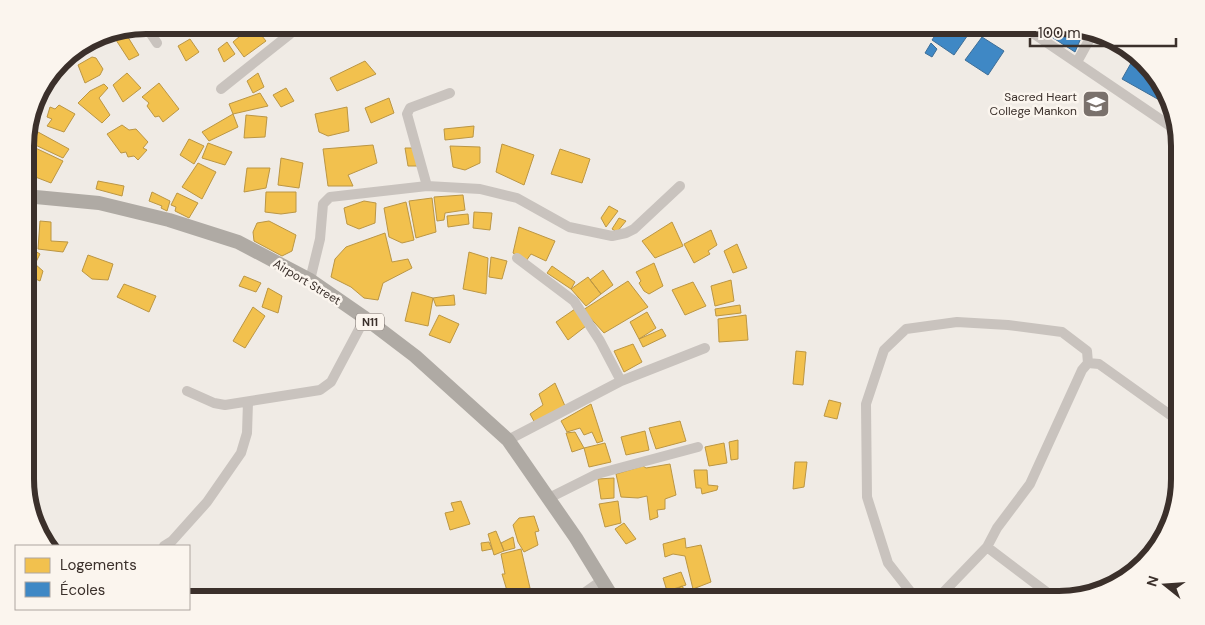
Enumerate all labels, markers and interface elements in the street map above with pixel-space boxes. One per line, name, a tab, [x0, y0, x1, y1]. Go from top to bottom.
scale bar	[1030, 15, 1176, 47]
text: 100 m	[1038, 23, 1081, 43]
place label: Sacred Heart College Mankon	[990, 89, 1077, 119]
school or university icon: Sacred Heart College Mankon	[1081, 89, 1111, 119]
street label: Airport Street	[270, 256, 344, 309]
road number: N11	[356, 314, 384, 331]
legend	[15, 545, 190, 610]
text: Logements	[60, 555, 137, 575]
north arrow	[1140, 560, 1190, 610]
text: N	[1142, 574, 1163, 589]
text: Écoles	[60, 580, 105, 600]

